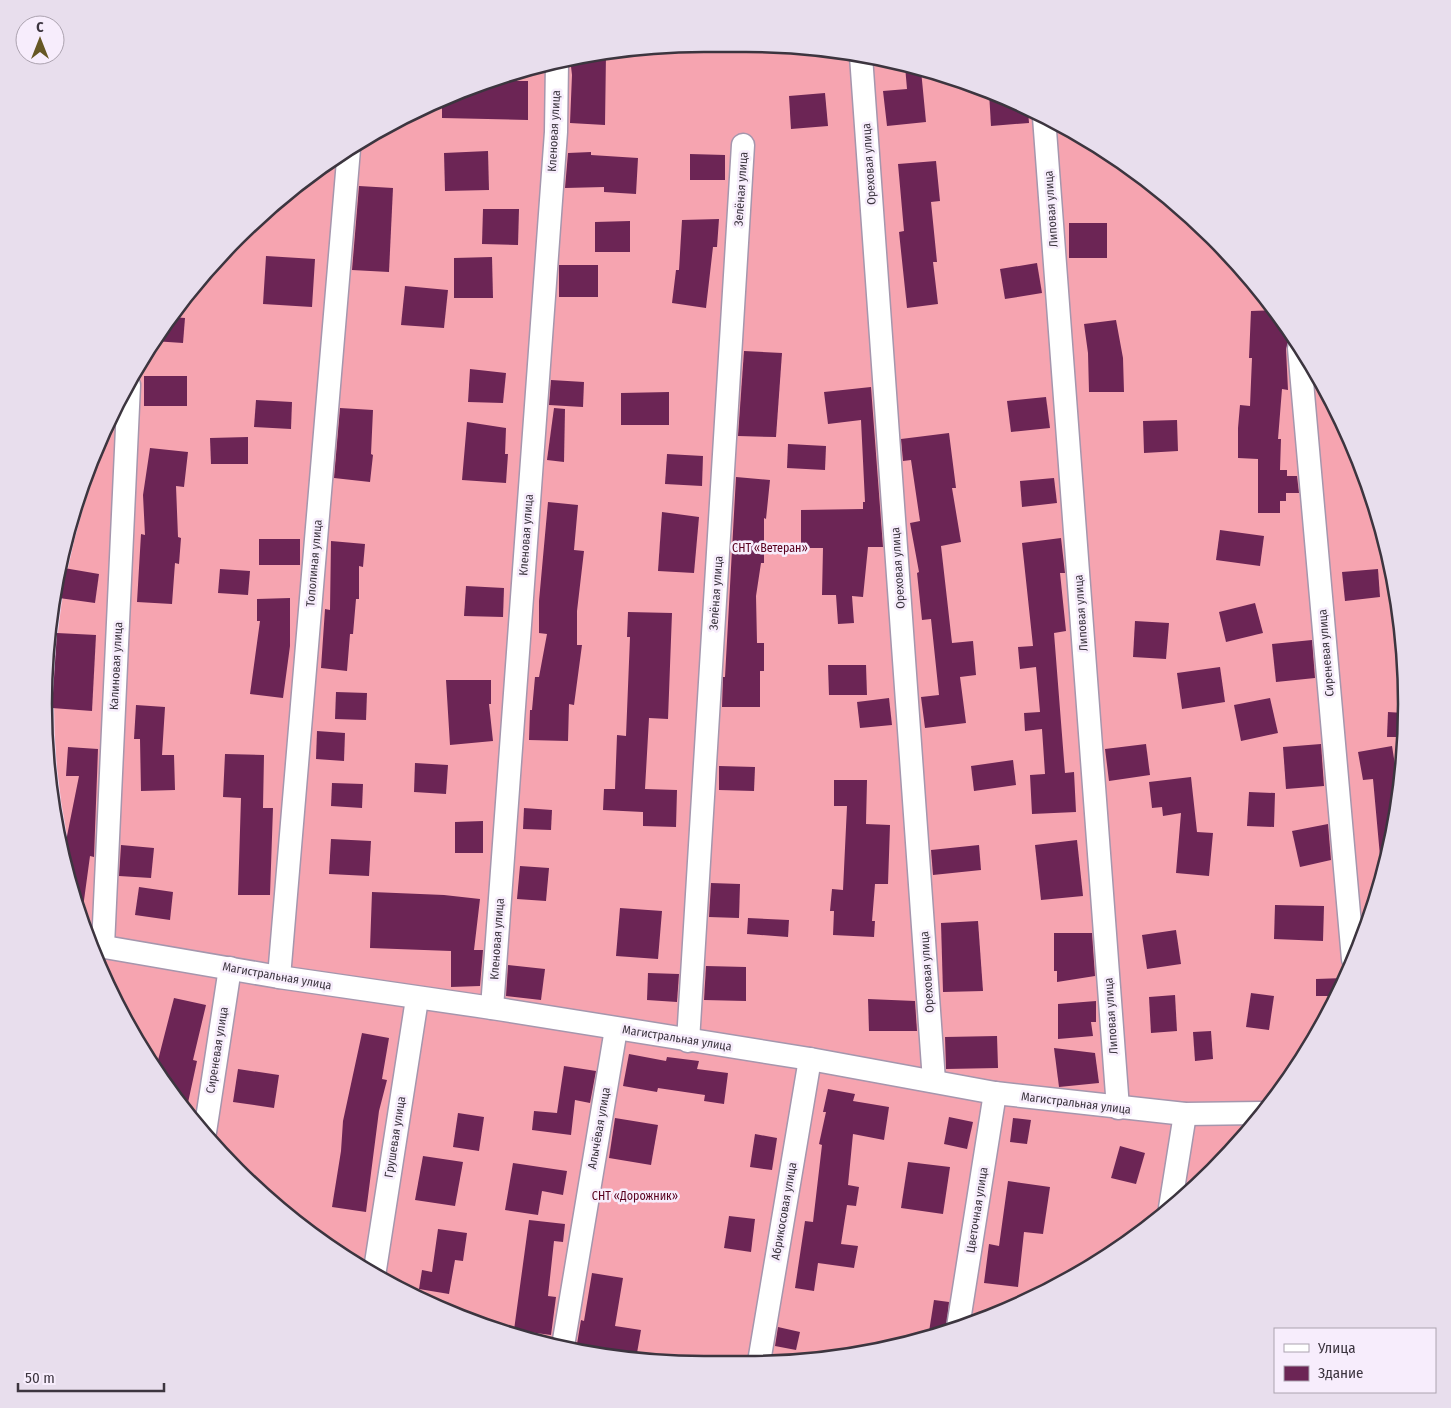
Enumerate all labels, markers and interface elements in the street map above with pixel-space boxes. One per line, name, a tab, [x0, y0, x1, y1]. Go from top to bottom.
north arrow	[15, 15, 65, 65]
text: С	[36, 19, 44, 36]
street label: Кленовая улица	[545, 90, 563, 172]
street label: Ореховая улица	[859, 123, 879, 205]
street label: Зелёная улица	[731, 151, 751, 227]
street label: Липовая улица	[1041, 170, 1061, 248]
street label: Кленовая улица	[516, 494, 536, 576]
street label: Тополиная улица	[303, 519, 325, 607]
street label: Ореховая улица	[888, 527, 908, 609]
park label: СНТ «Ветеран»	[732, 541, 808, 555]
street label: Зелёная улица	[706, 555, 726, 631]
street label: Липовая улица	[1071, 574, 1091, 652]
street label: Сиреневая улица	[1315, 609, 1337, 697]
street label: Калиновая улица	[107, 621, 125, 710]
street label: Кленовая улица	[487, 898, 507, 980]
street label: Ореховая улица	[917, 931, 937, 1013]
street label: Магистральная улица	[221, 960, 333, 993]
street label: Липовая улица	[1101, 977, 1121, 1055]
street label: Сиреневая улица	[203, 1006, 231, 1094]
street label: Магистральная улица	[621, 1022, 733, 1054]
street label: Алычёвая улица	[585, 1086, 613, 1170]
street label: Магистральная улица	[1020, 1089, 1132, 1117]
street label: Грушевая улица	[382, 1095, 408, 1179]
street label: Абрикосовая улица	[769, 1161, 800, 1261]
street label: Цветочная улица	[963, 1166, 991, 1254]
park label: СНТ «Дорожник»	[592, 1189, 678, 1203]
legend	[1274, 1328, 1436, 1393]
text: Улица	[1317, 1339, 1356, 1357]
scale bar	[18, 1360, 164, 1392]
text: Здание	[1318, 1364, 1364, 1382]
text: 50 m	[25, 1369, 55, 1387]

